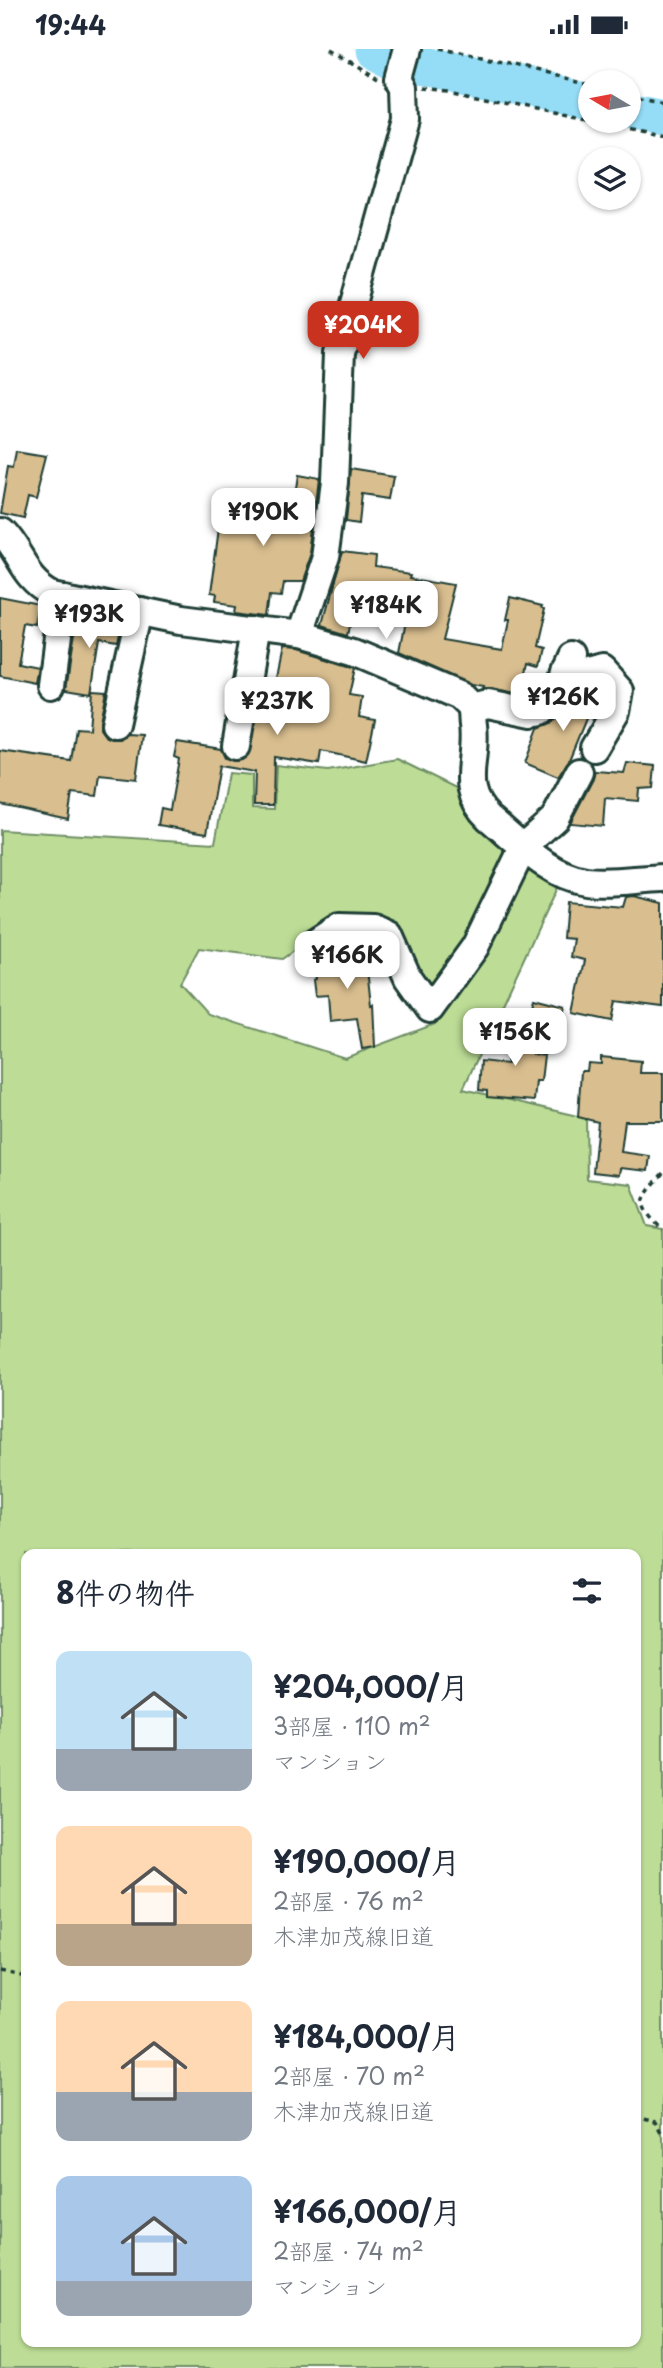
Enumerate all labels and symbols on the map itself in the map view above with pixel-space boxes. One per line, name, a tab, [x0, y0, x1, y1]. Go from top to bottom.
north arrow	[578, 70, 640, 133]
pin: ¥204K	[314, 301, 412, 361]
pin: ¥190K	[214, 489, 312, 548]
pin: ¥184K	[337, 581, 435, 641]
pin: ¥193K	[40, 591, 138, 650]
pin: ¥126K	[514, 673, 612, 733]
pin: ¥237K	[228, 677, 326, 737]
pin: ¥166K	[298, 932, 396, 991]
pin: ¥156K	[466, 1009, 564, 1068]

